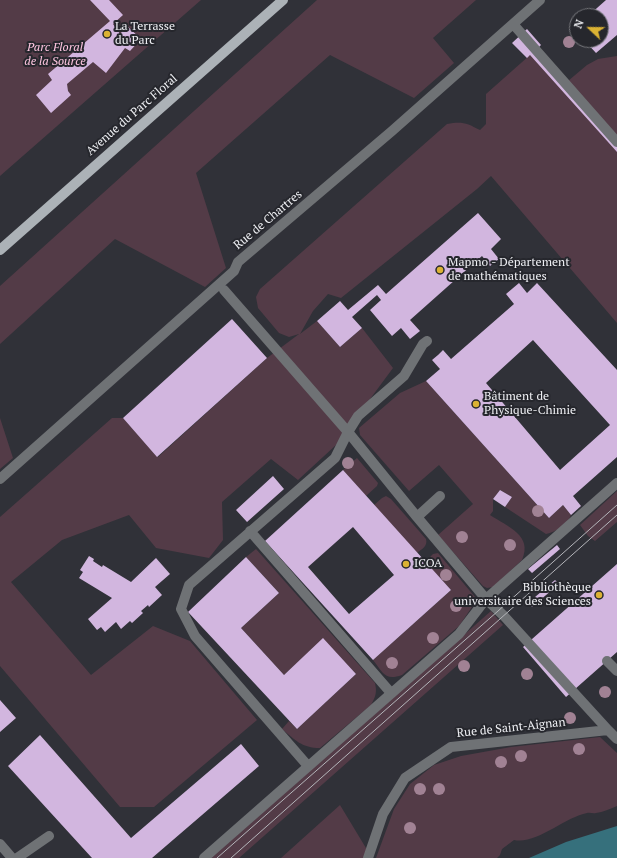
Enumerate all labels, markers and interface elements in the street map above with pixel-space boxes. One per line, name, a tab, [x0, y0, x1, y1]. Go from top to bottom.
north arrow	[569, 8, 609, 48]
text: N	[571, 17, 587, 30]
place label: La Terrasse du Parc	[115, 20, 175, 48]
marker: La Terrasse du Parc	[102, 29, 112, 39]
park label: Parc Floral de la Source	[24, 41, 86, 69]
street label: Avenue du Parc Floral	[83, 72, 181, 158]
street label: Rue de Chartres	[231, 187, 305, 253]
place label: Mapmo - Département de mathématiques	[448, 256, 570, 284]
marker: Mapmo - Département de mathématiques	[435, 265, 445, 275]
place label: Bâtiment de Physique-Chimie	[484, 390, 576, 418]
marker: Bâtiment de Physique-Chimie	[471, 399, 481, 409]
place label: ICOA	[414, 557, 442, 571]
marker: ICOA	[401, 559, 411, 569]
place label: Bibliothèque universitaire des Sciences	[454, 581, 591, 609]
marker: Bibliothèque universitaire des Sciences	[594, 590, 604, 600]
street label: Rue de Saint-Aignan	[456, 715, 566, 741]

